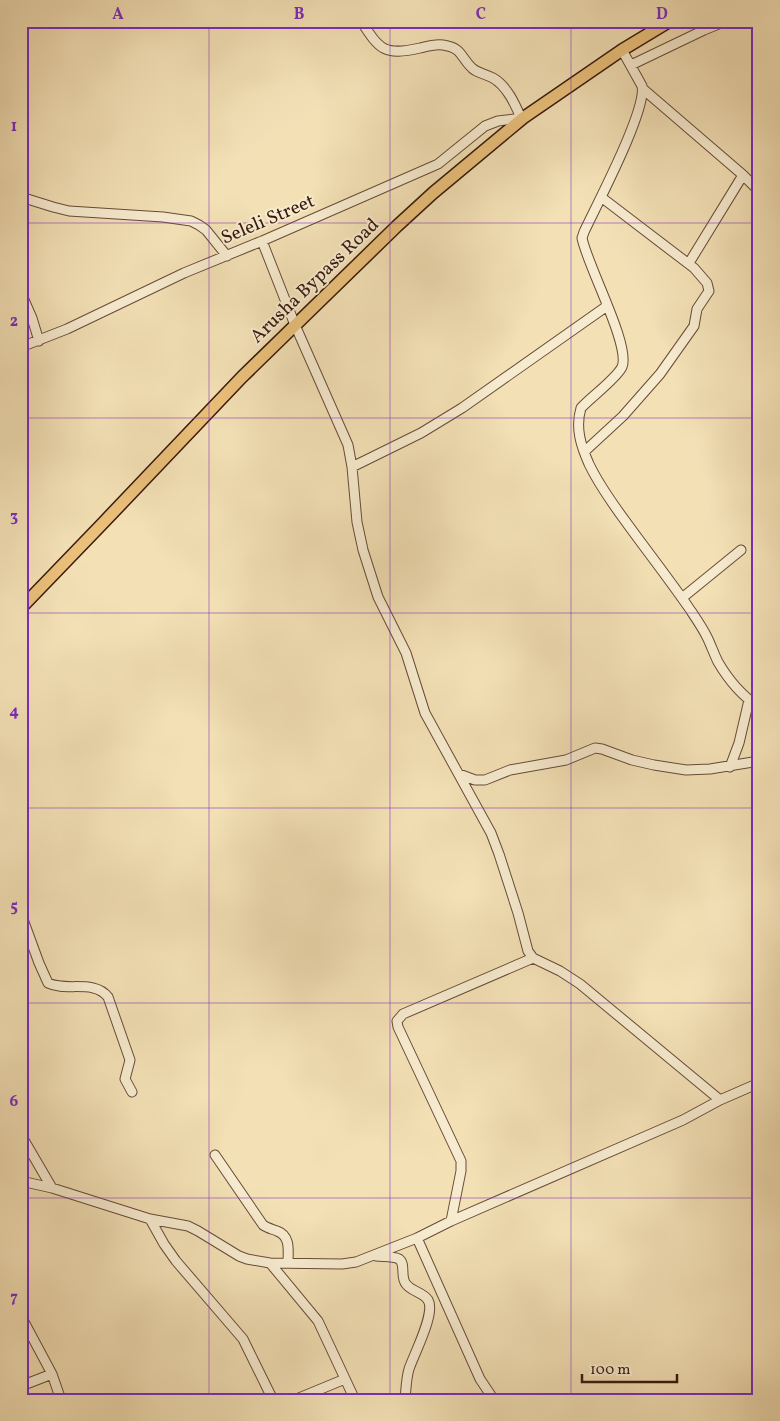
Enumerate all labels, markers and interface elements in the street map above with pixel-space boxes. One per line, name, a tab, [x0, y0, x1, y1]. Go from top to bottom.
text: A	[112, 4, 124, 26]
text: B	[294, 4, 305, 26]
text: C	[476, 4, 486, 26]
text: D	[656, 4, 668, 26]
text: 1	[11, 116, 17, 138]
street label: Seleli Street	[217, 189, 319, 251]
street label: Arusha Bypass Road	[245, 213, 385, 349]
text: 2	[10, 311, 18, 333]
text: 3	[10, 506, 18, 528]
text: 4	[9, 701, 19, 723]
text: 5	[10, 896, 18, 918]
text: 6	[10, 1091, 19, 1113]
text: 7	[10, 1287, 18, 1309]
scale bar	[582, 1351, 678, 1383]
text: 100 m	[590, 1360, 630, 1381]

